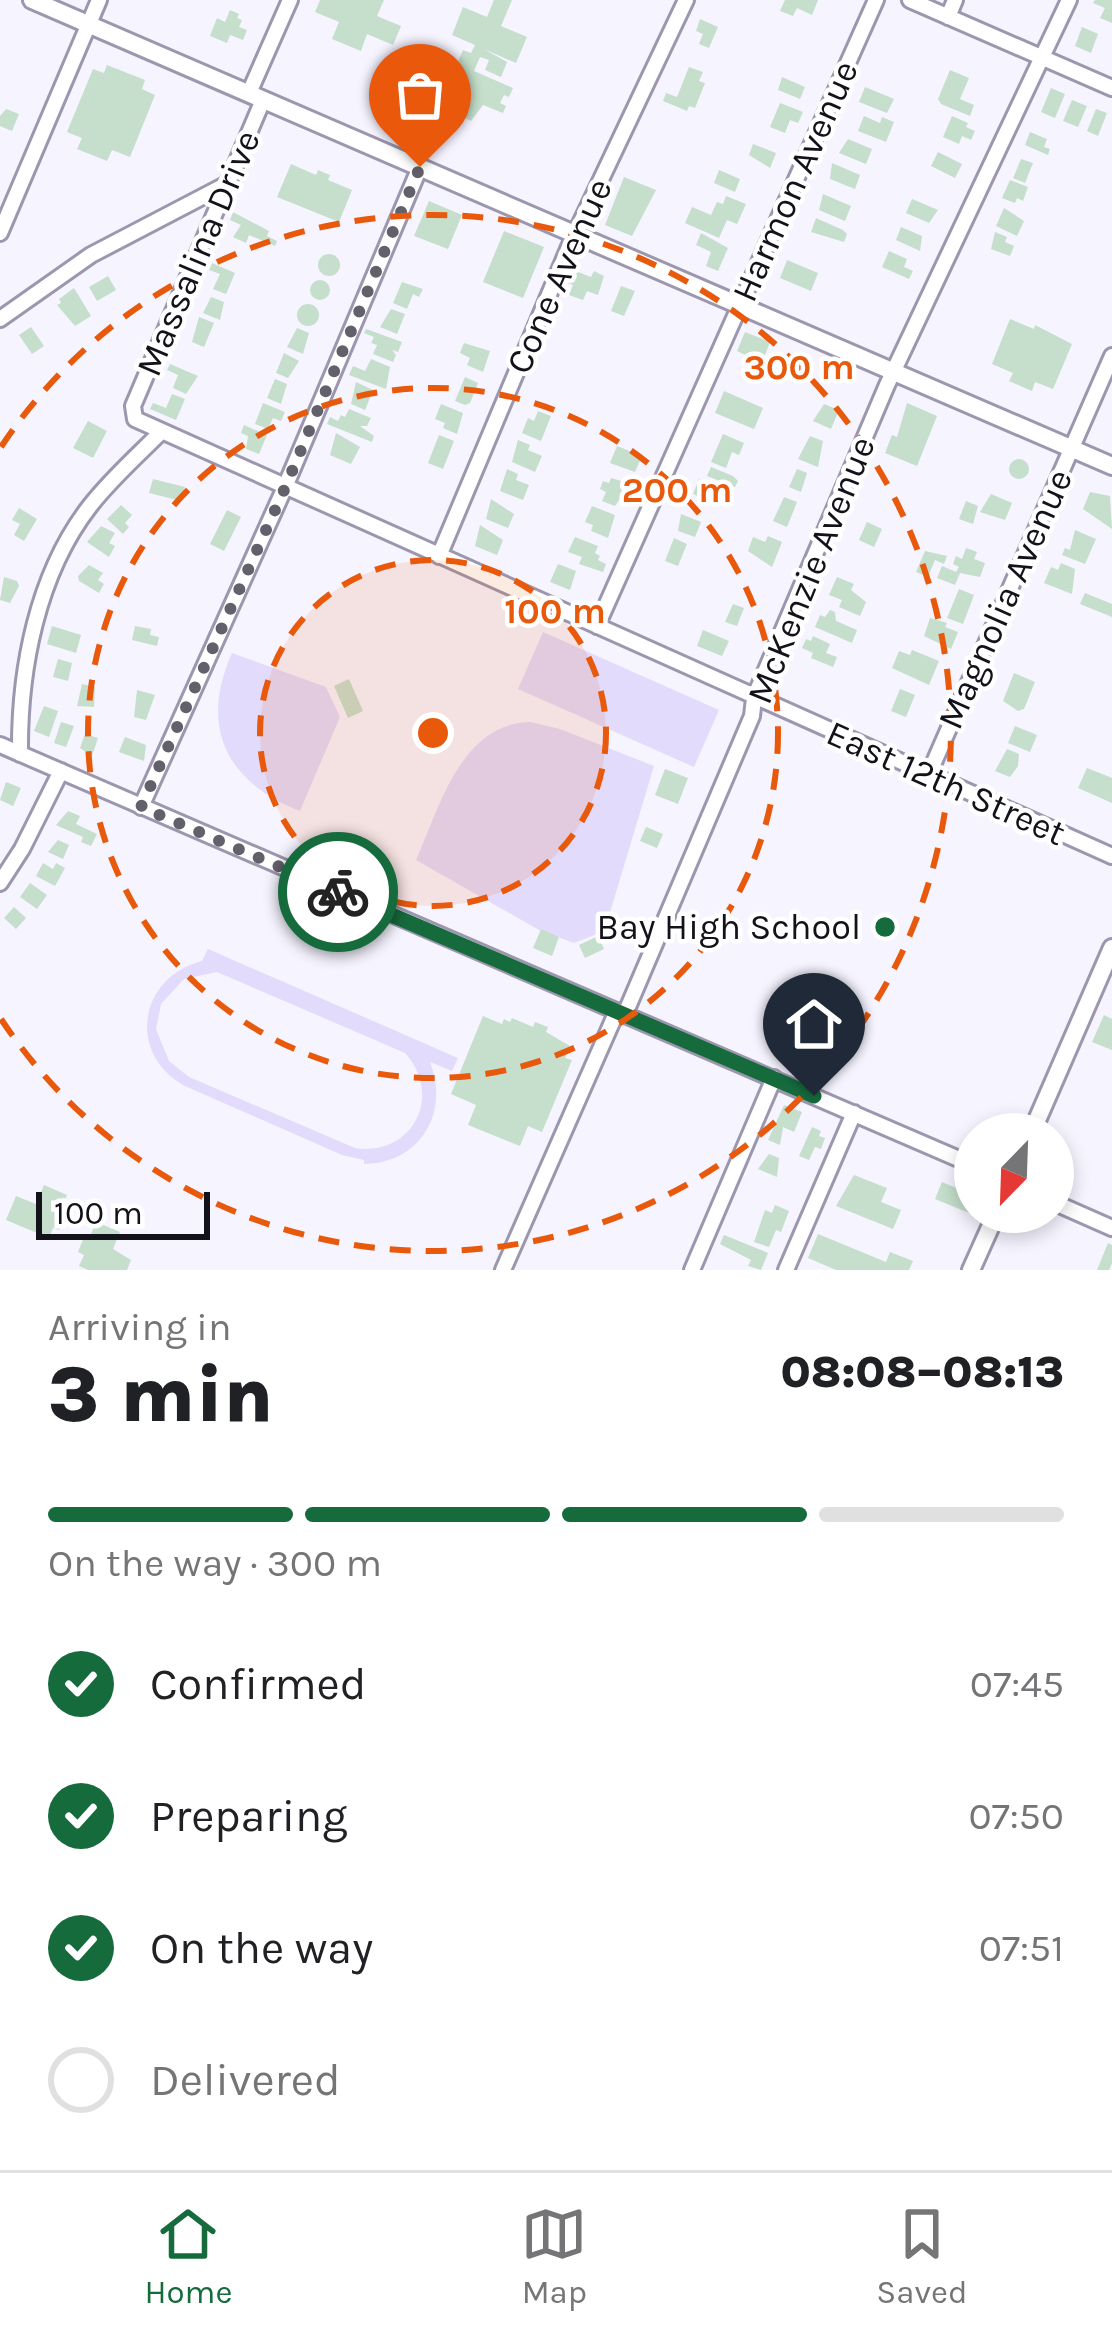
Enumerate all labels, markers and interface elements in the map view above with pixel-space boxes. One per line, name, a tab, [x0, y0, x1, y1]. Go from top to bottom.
pin	[369, 44, 471, 167]
street label: Harmon Avenue	[723, 54, 867, 308]
icon: bag	[387, 62, 453, 128]
street label: Massalina Drive	[127, 124, 269, 382]
street label: Cone Avenue	[497, 172, 621, 380]
text: 300 m	[743, 346, 855, 388]
street label: McKenzie Avenue	[738, 430, 884, 710]
street label: Magnolia Avenue	[929, 463, 1081, 735]
text: 200 m	[622, 469, 732, 511]
text: 100 m	[504, 590, 606, 632]
centre of rings	[412, 712, 454, 754]
street label: East 12th Street	[820, 712, 1072, 854]
courier	[278, 832, 398, 952]
icon: bike	[305, 859, 371, 925]
place label: Bay High School	[597, 906, 861, 948]
marker: Bay High School	[872, 914, 898, 940]
pin	[763, 973, 865, 1096]
icon: home	[781, 991, 847, 1057]
north arrow	[954, 1113, 1074, 1233]
map controls	[954, 1113, 1074, 1233]
scale bar	[36, 1186, 210, 1239]
text: 100 m	[54, 1194, 143, 1232]
text: Arriving in	[48, 1304, 231, 1350]
text: 08:08–08:13	[780, 1346, 1064, 1398]
text: 3 min	[48, 1349, 273, 1441]
text: On the way · 300 m	[48, 1540, 382, 1586]
icon: check	[48, 1651, 114, 1717]
text: Confirmed	[150, 1658, 366, 1710]
text: 07:45	[970, 1661, 1064, 1707]
icon: check	[48, 1783, 114, 1849]
text: Preparing	[150, 1790, 348, 1842]
text: 07:50	[968, 1793, 1064, 1839]
icon: check	[48, 1915, 114, 1981]
text: On the way	[150, 1922, 373, 1974]
text: 07:51	[979, 1925, 1064, 1971]
text: Delivered	[150, 2054, 341, 2106]
tab: Home	[144, 2201, 232, 2311]
tab: Map	[521, 2201, 587, 2311]
tab: Saved	[876, 2201, 968, 2311]

